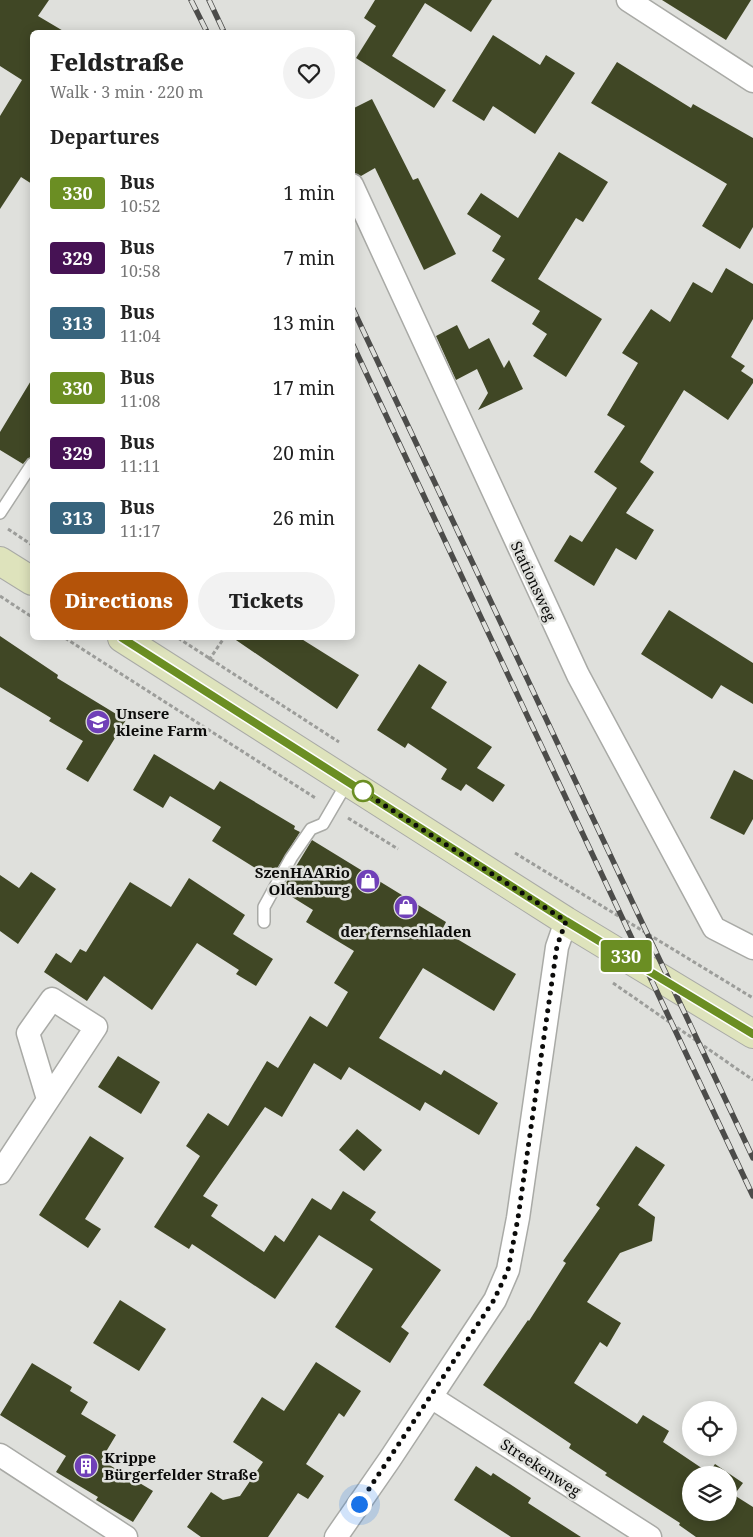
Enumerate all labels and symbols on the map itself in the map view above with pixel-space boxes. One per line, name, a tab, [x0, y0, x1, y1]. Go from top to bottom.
street label: Stationsweg	[507, 538, 561, 624]
place label: Unsere kleine Farm	[116, 703, 208, 740]
school or university icon: Unsere kleine Farm	[85, 709, 111, 735]
unlabelled marker	[352, 780, 374, 802]
place label: SzenHAARio Oldenburg	[255, 862, 351, 899]
shop icon: SzenHAARio Oldenburg	[355, 868, 381, 894]
shop icon: der fernsehladen	[393, 894, 419, 920]
place label: der fernsehladen	[341, 921, 472, 941]
line badge: 330	[597, 940, 655, 972]
street label: Streekenweg	[497, 1434, 585, 1500]
place label: Krippe Bürgerfelder Straße	[104, 1447, 257, 1484]
building icon: Krippe Bürgerfelder Straße	[73, 1453, 99, 1479]
your location	[347, 1492, 372, 1517]

